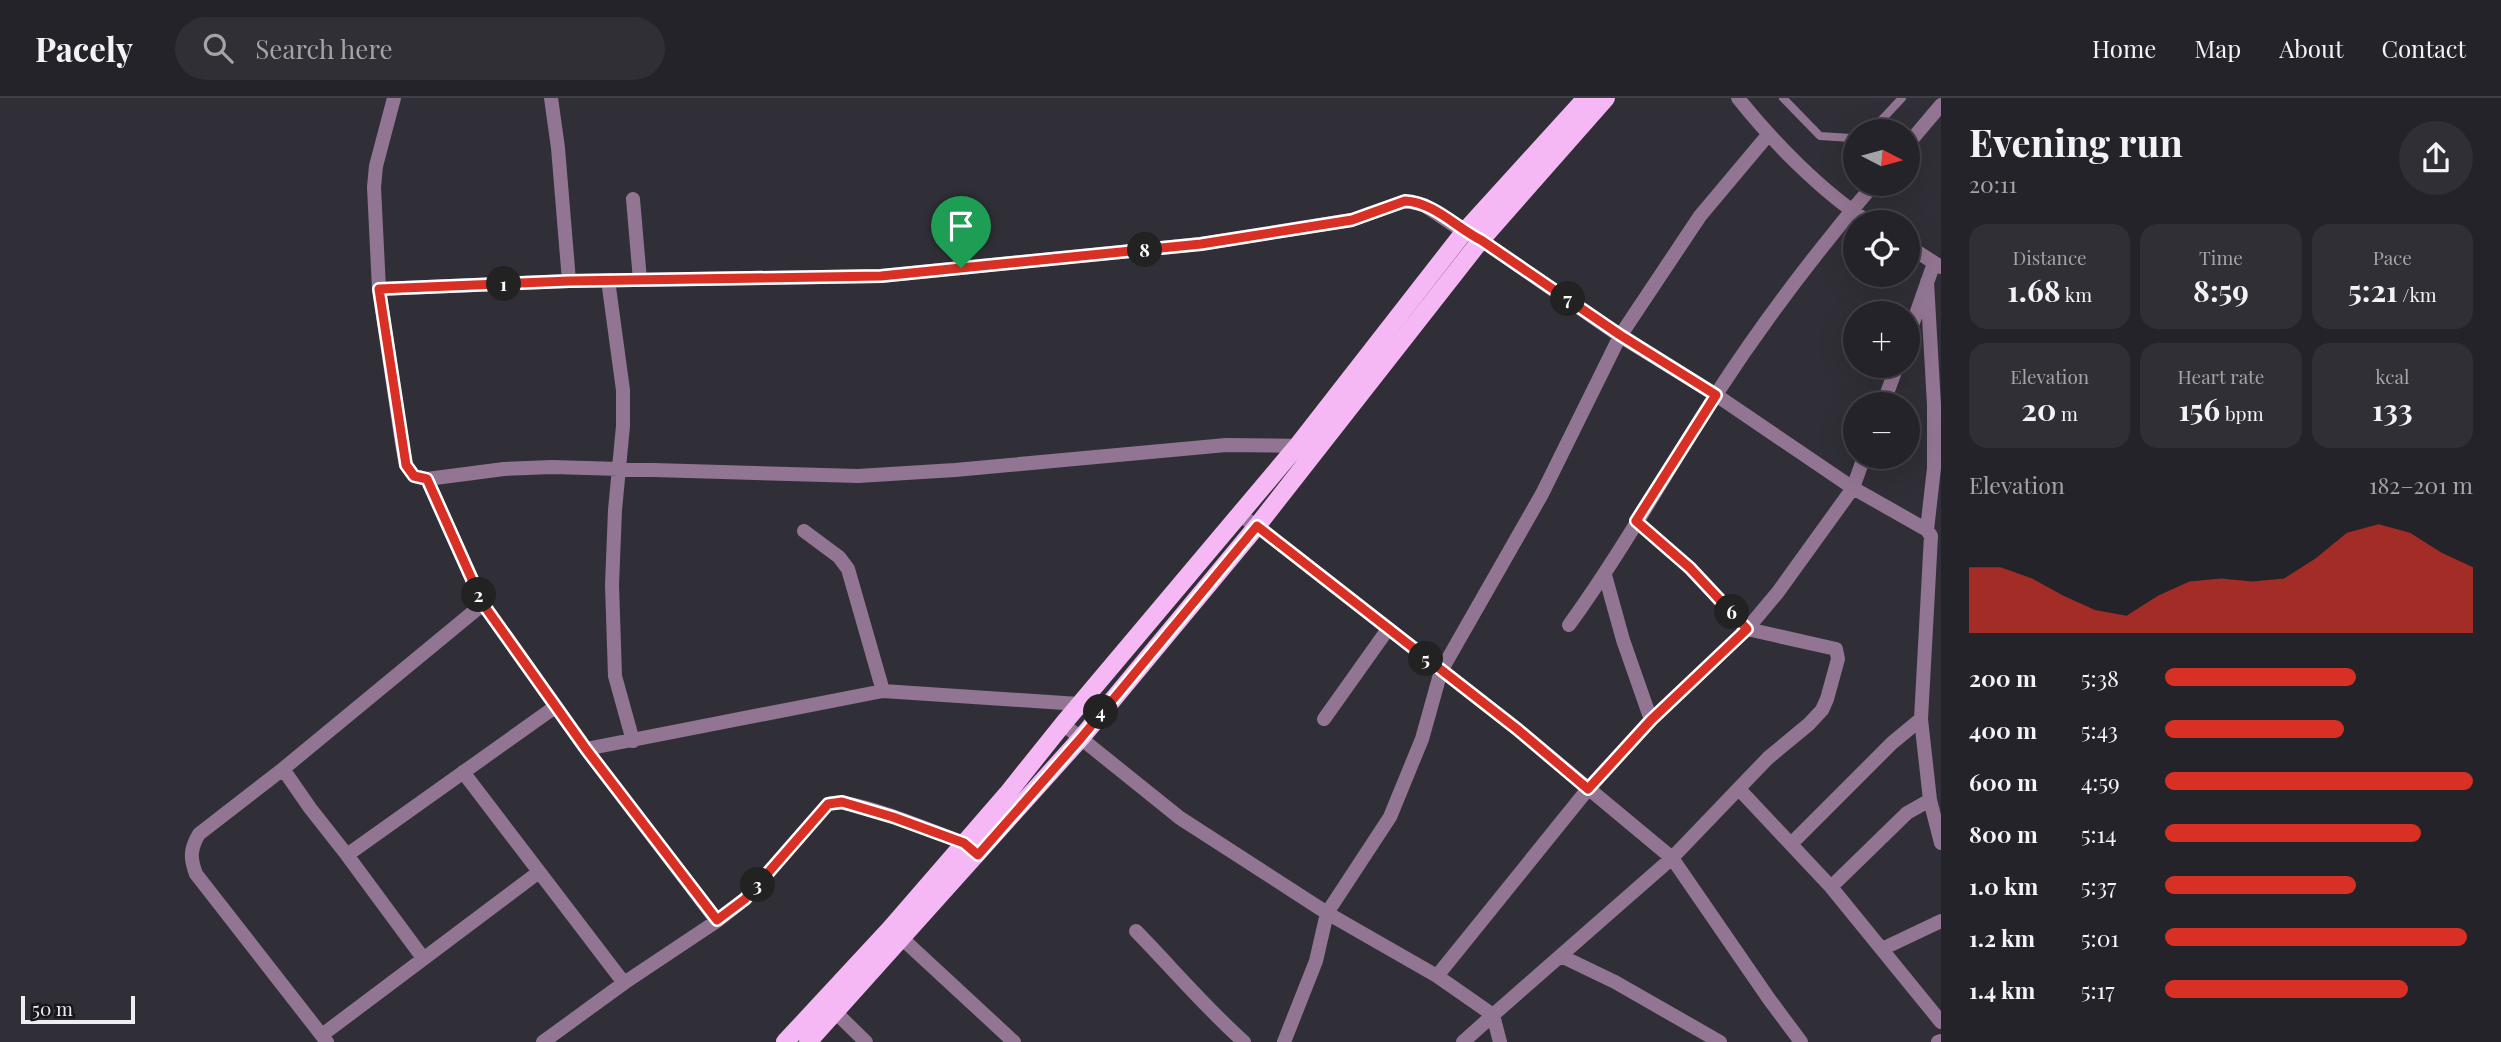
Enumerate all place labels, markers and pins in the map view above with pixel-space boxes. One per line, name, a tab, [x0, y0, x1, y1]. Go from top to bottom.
pin	[931, 196, 991, 268]
pin: 8	[1128, 232, 1162, 268]
pin: 1	[486, 266, 522, 302]
pin: 7	[1550, 282, 1586, 316]
pin: 2	[462, 578, 496, 612]
pin: 6	[1714, 594, 1750, 630]
pin: 5	[1408, 642, 1444, 676]
pin: 4	[1084, 694, 1118, 730]
pin: 3	[740, 868, 776, 902]

